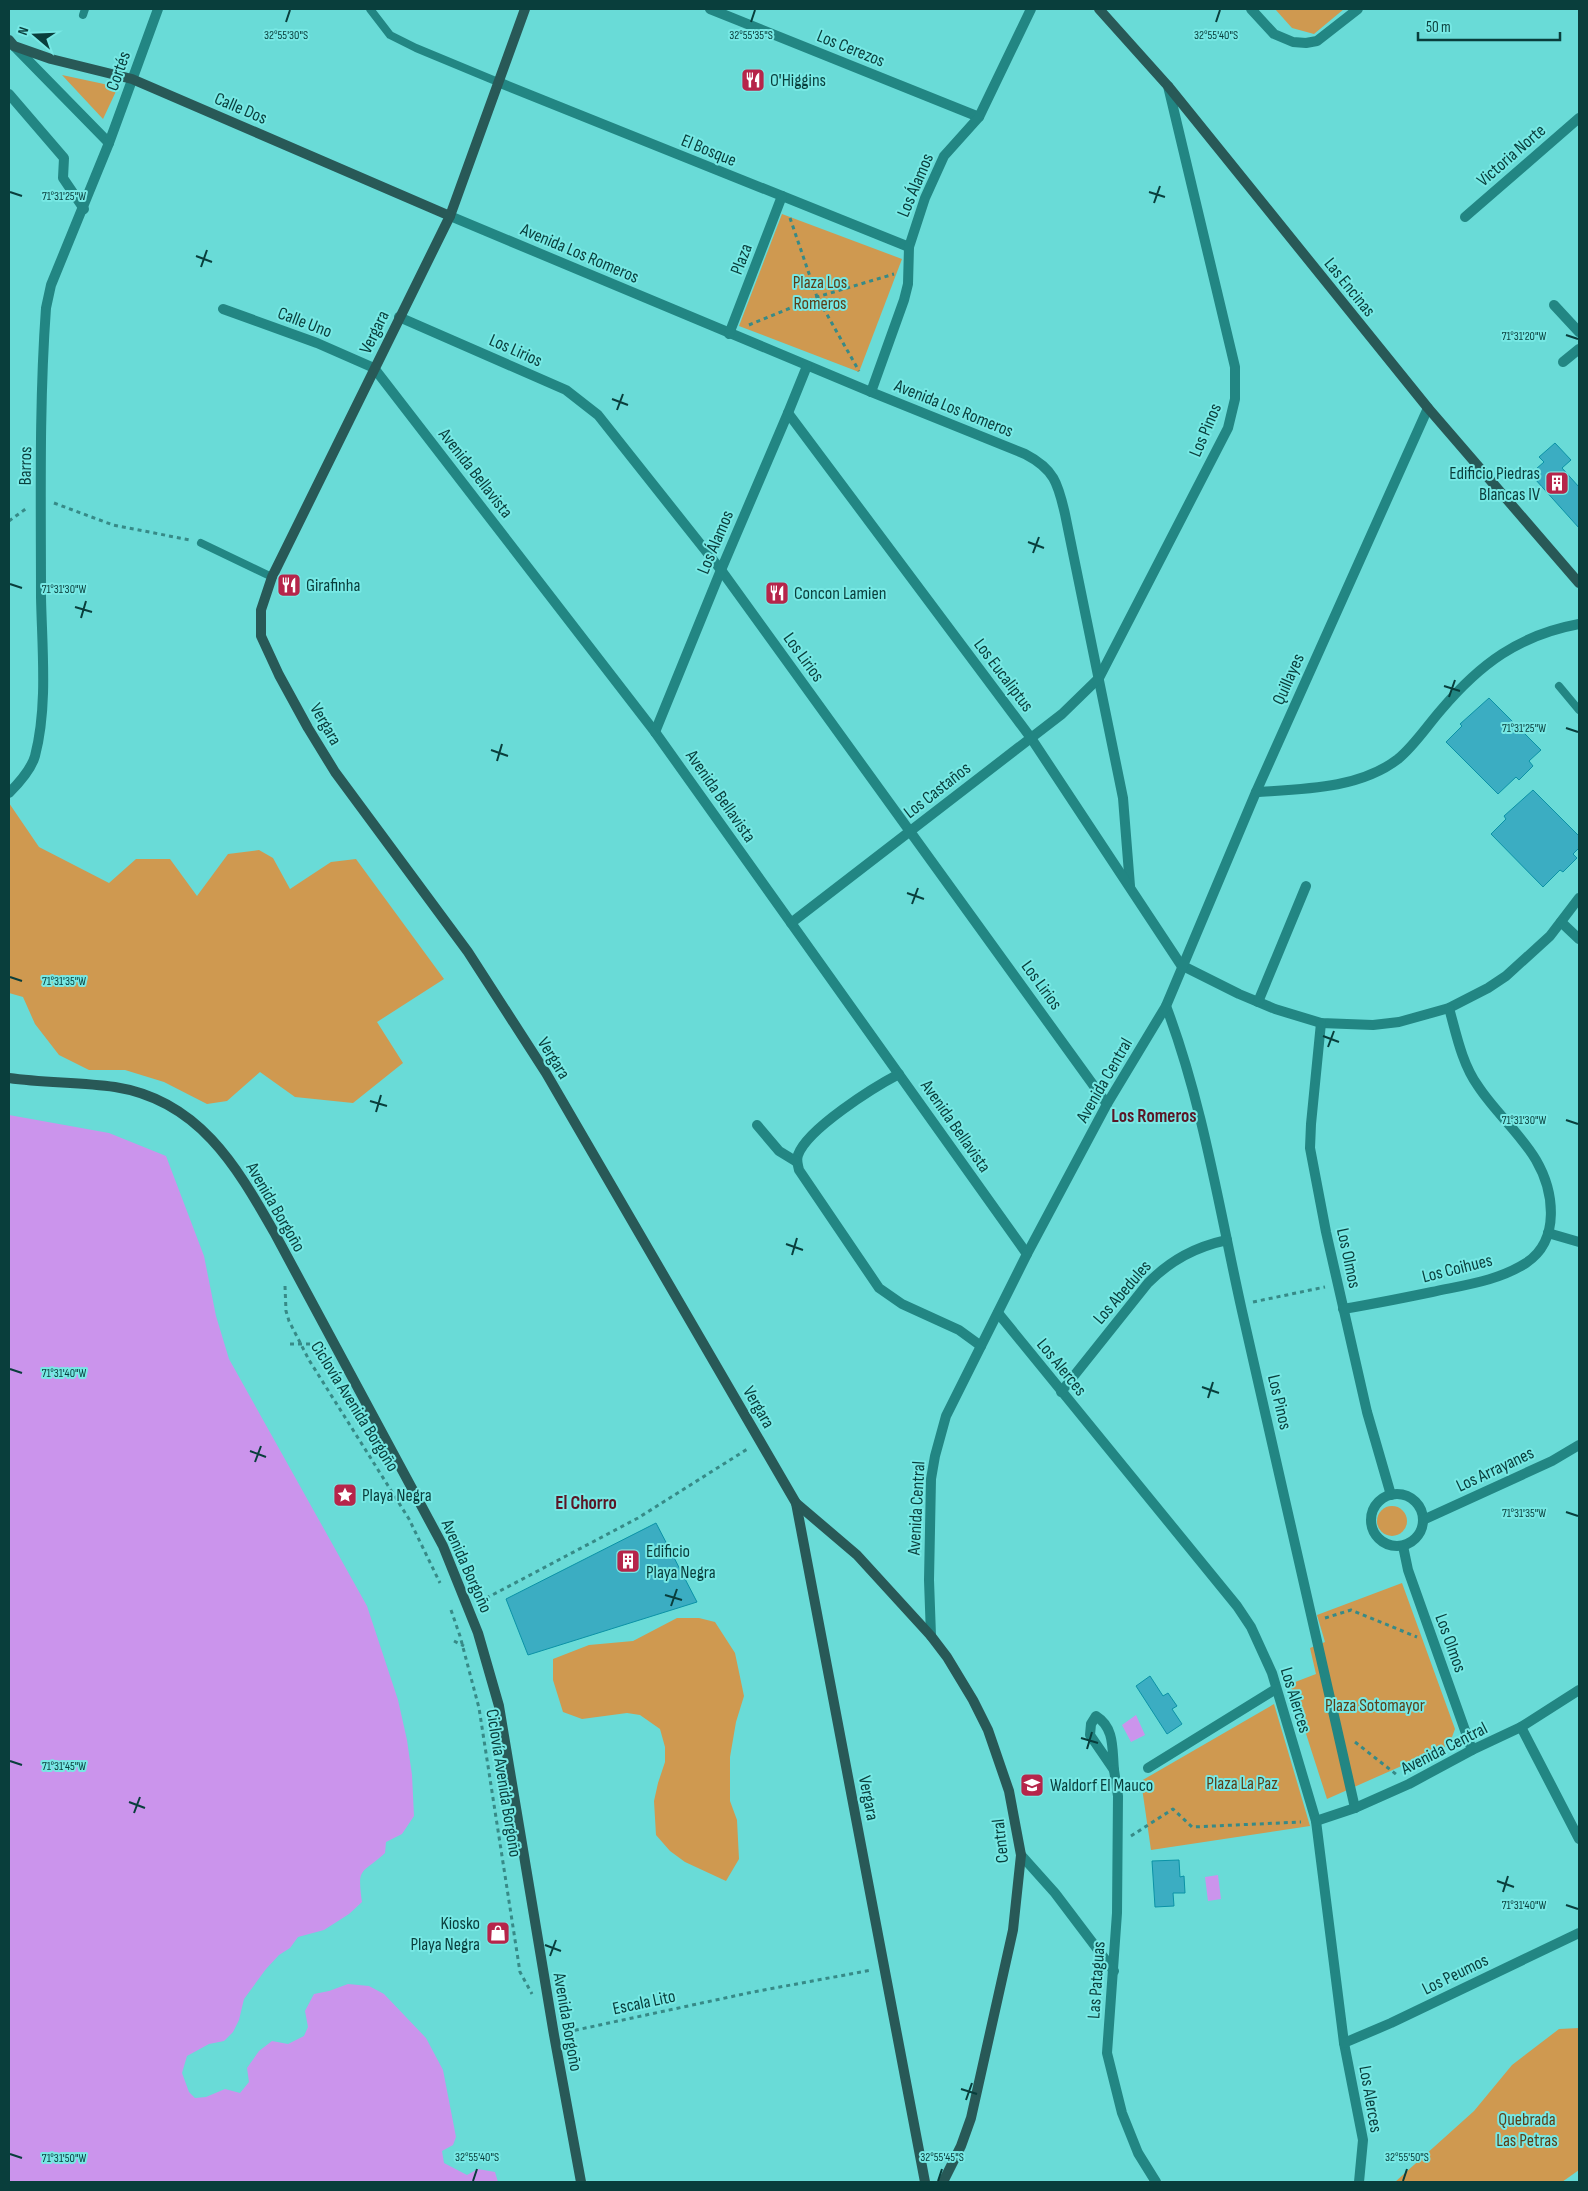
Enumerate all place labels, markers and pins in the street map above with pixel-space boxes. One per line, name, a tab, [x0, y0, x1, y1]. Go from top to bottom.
restaurant icon: O'Higgins	[740, 67, 766, 93]
place label: O'Higgins	[770, 70, 826, 91]
place label: Edificio Piedras Blancas IV	[1449, 463, 1540, 505]
building icon: Edificio Piedras Blancas IV	[1544, 470, 1570, 496]
restaurant icon: Girafinha	[276, 572, 302, 598]
place label: Girafinha	[306, 575, 360, 596]
restaurant icon: Concon Lamien	[764, 580, 790, 606]
place label: Concon Lamien	[794, 583, 886, 604]
place icon: Playa Negra	[332, 1482, 358, 1508]
place label: Playa Negra	[362, 1485, 432, 1506]
place label: Edificio Playa Negra	[646, 1541, 716, 1583]
building icon: Edificio Playa Negra	[615, 1548, 641, 1574]
school or university icon: Waldorf El Mauco	[1019, 1772, 1045, 1798]
place label: Waldorf El Mauco	[1050, 1775, 1153, 1796]
place label: Kiosko Playa Negra	[410, 1913, 480, 1955]
shop icon: Kiosko Playa Negra	[485, 1920, 511, 1946]

